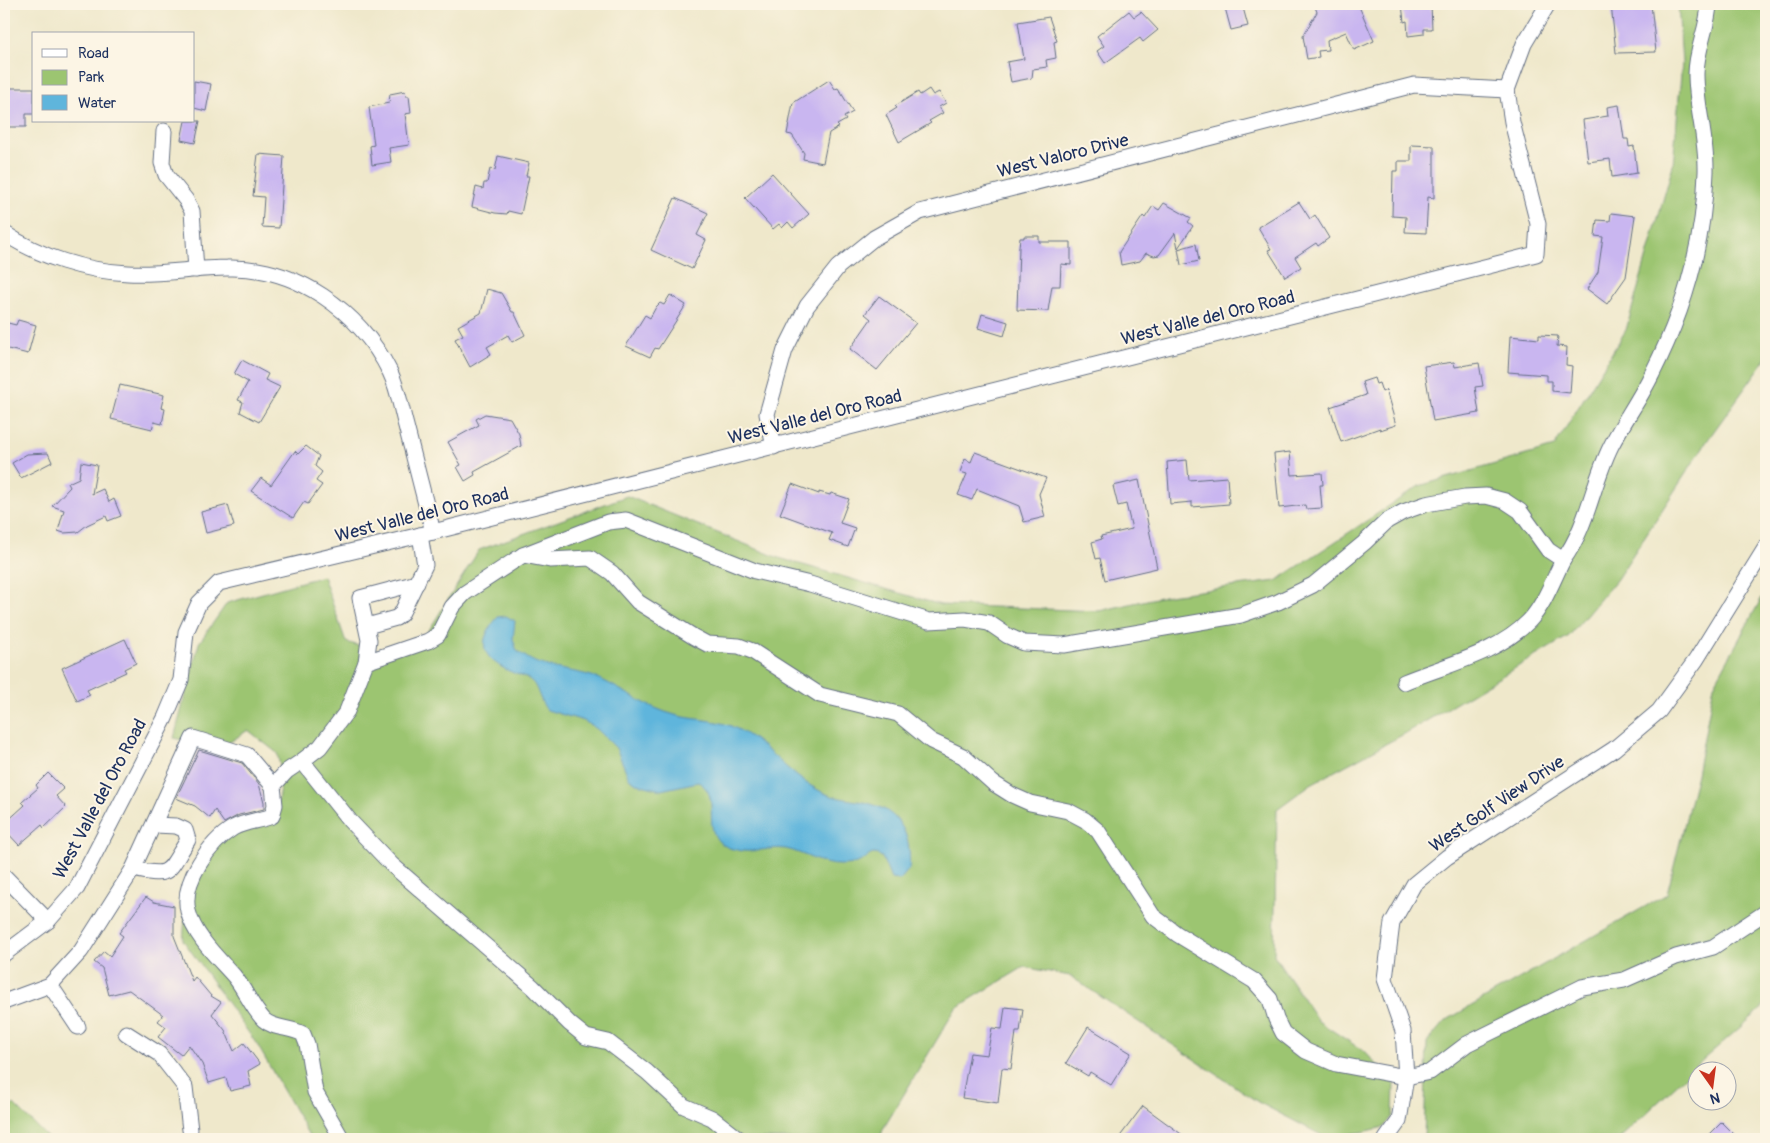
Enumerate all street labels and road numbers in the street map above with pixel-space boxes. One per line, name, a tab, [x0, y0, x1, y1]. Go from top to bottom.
street label: West Valoro Drive	[995, 129, 1131, 183]
street label: West Valle del Oro Road	[1119, 285, 1297, 351]
street label: West Valle del Oro Road	[726, 384, 904, 450]
street label: West Valle del Oro Road	[333, 482, 511, 548]
street label: West Valle del Oro Road	[48, 715, 152, 883]
street label: West Golf View Drive	[1425, 750, 1569, 858]

